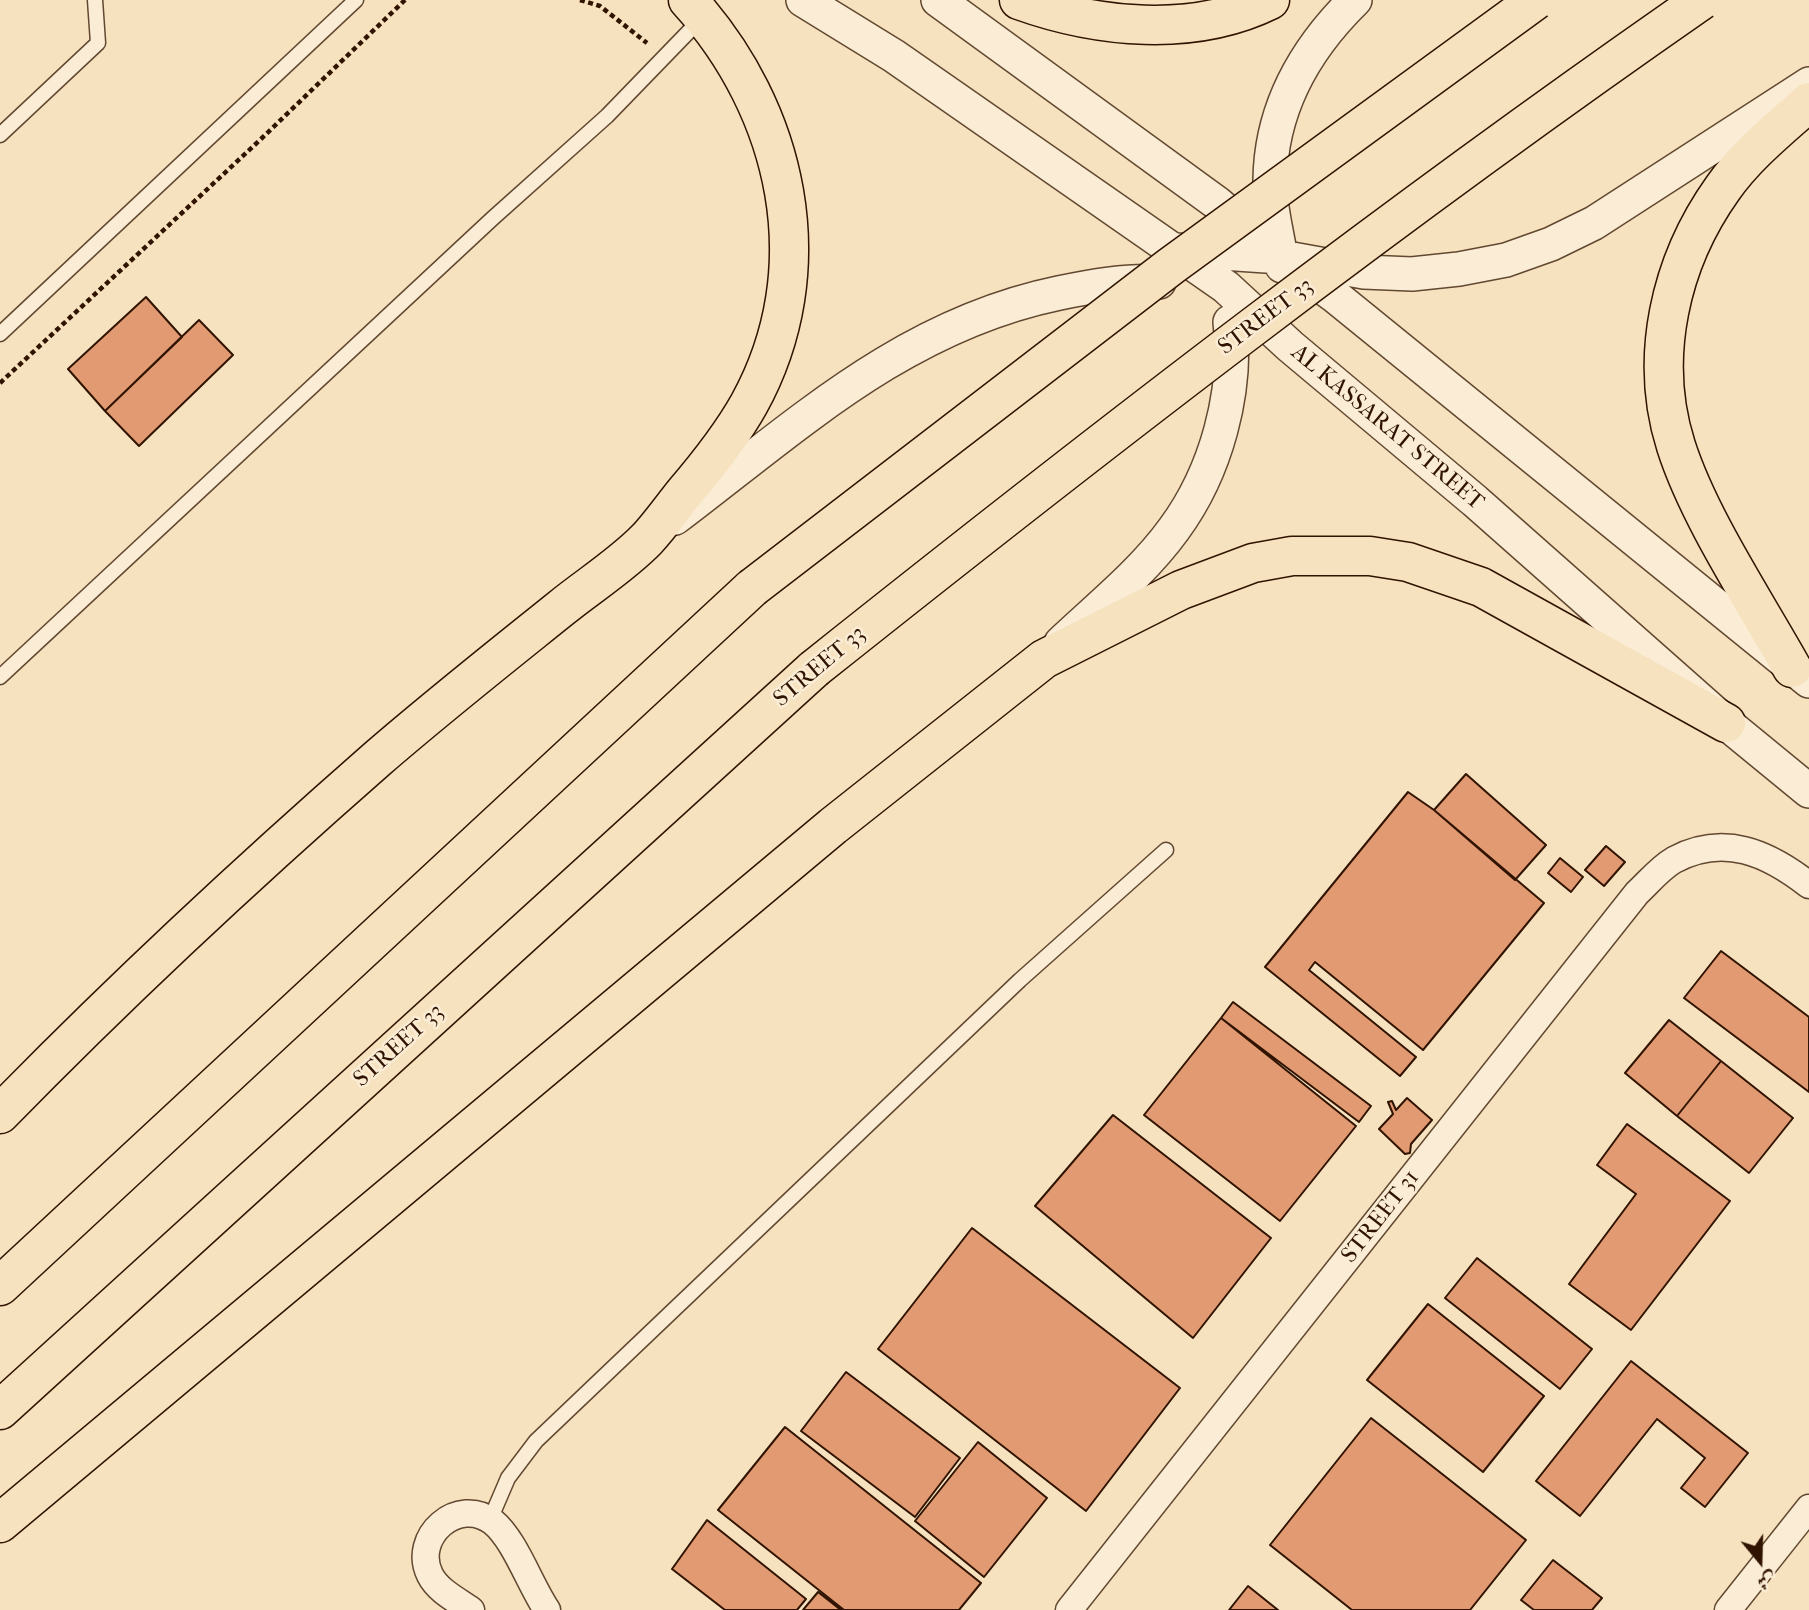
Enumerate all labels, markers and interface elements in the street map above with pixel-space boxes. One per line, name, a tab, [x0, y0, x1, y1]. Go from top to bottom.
street label: STREET 33	[1213, 272, 1319, 362]
street label: AL KASSARAT STREET	[1285, 339, 1489, 517]
street label: STREET 33	[768, 621, 872, 713]
street label: STREET 33	[348, 998, 450, 1094]
street label: STREET 31	[1336, 1165, 1426, 1269]
north arrow	[1725, 1526, 1795, 1596]
text: ش	[1754, 1567, 1779, 1594]

